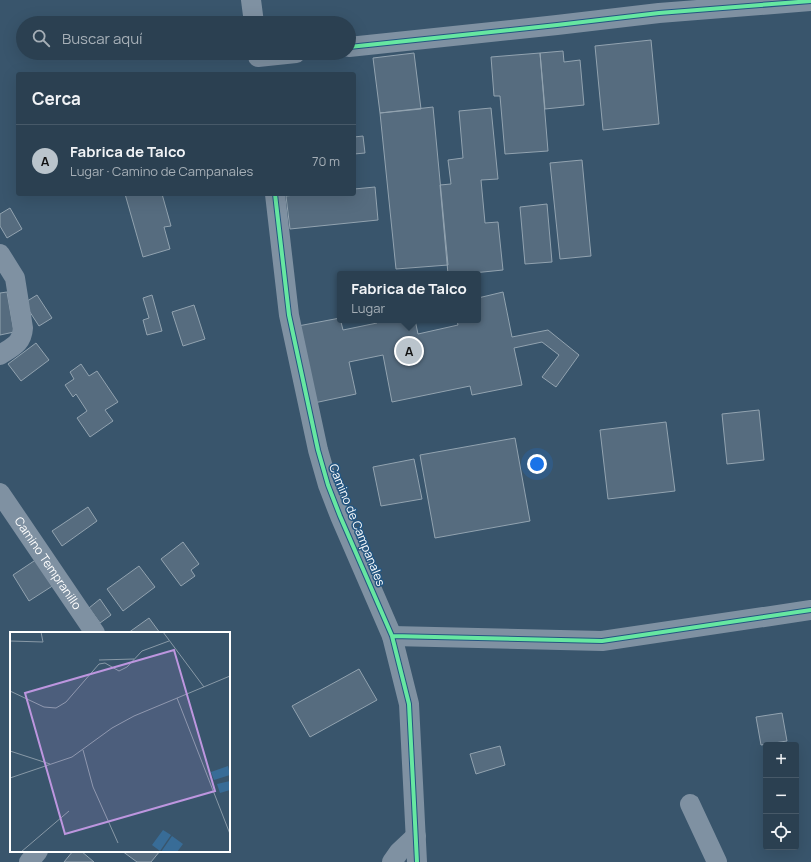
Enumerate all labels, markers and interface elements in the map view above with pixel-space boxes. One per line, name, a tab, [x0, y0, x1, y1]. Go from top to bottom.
search box	[16, 16, 356, 60]
icon: search	[30, 27, 52, 49]
text: Buscar aquí	[62, 28, 143, 49]
text: Cerca	[32, 87, 81, 110]
text: Fabrica de Talco	[70, 141, 186, 162]
text: A	[41, 152, 49, 170]
text: 70 m	[312, 152, 340, 170]
text: Lugar · Camino de Campanales	[70, 162, 253, 180]
popup	[337, 271, 481, 323]
text: Fabrica de Talco	[351, 278, 467, 299]
text: Lugar	[351, 299, 385, 317]
pin: A	[396, 336, 422, 366]
your location	[527, 454, 547, 474]
street label: Camino de Campanales	[325, 461, 390, 588]
street label: Camino Tempranillo	[11, 513, 86, 613]
inset map	[10, 632, 230, 852]
map controls	[763, 742, 799, 850]
button: +	[763, 742, 799, 778]
button: −	[763, 778, 799, 814]
button: locate	[763, 814, 799, 850]

